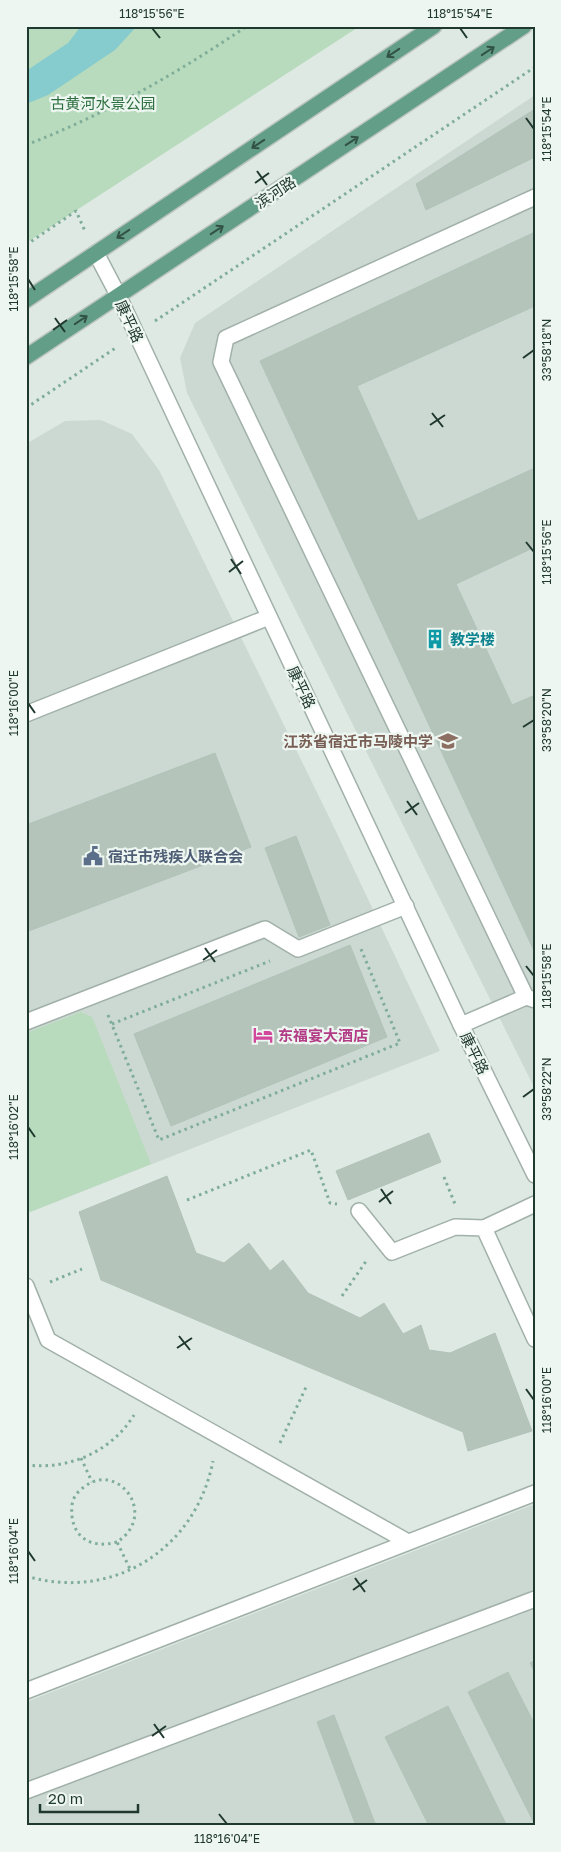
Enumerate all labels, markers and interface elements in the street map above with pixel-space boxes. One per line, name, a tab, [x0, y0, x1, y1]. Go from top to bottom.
text: 118°15'56"E	[119, 6, 185, 21]
text: 118°15'54"E	[427, 6, 493, 21]
one-way arrow	[480, 46, 494, 56]
one-way arrow	[387, 49, 401, 59]
park label: 古黄河水景公园	[50, 94, 156, 112]
text: 118°15'54"E	[539, 96, 554, 162]
one-way arrow	[345, 136, 359, 146]
one-way arrow	[252, 139, 266, 149]
street label: 滨河路	[251, 172, 299, 212]
one-way arrow	[209, 225, 223, 235]
one-way arrow	[117, 230, 131, 240]
text: 118°15'58"E	[6, 246, 21, 312]
street label: 康平路	[112, 297, 148, 345]
one-way arrow	[74, 315, 88, 325]
text: 33°58'18"N	[539, 319, 554, 381]
text: 118°15'56"E	[539, 519, 554, 585]
building icon: 教学楼	[424, 628, 446, 650]
place label: 教学楼	[450, 630, 495, 648]
street label: 康平路	[284, 663, 320, 711]
text: 118°16'00"E	[6, 670, 21, 736]
text: 33°58'20"N	[539, 688, 554, 752]
school or university icon: 江苏省宿迁市马陵中学	[437, 730, 459, 752]
place label: 江苏省宿迁市马陵中学	[283, 732, 433, 750]
public building icon: 宿迁市残疾人联合会	[82, 845, 104, 867]
place label: 宿迁市残疾人联合会	[108, 847, 243, 865]
text: 118°15'58"E	[539, 943, 554, 1009]
hotel icon: 东福宴大酒店	[252, 1024, 274, 1046]
place label: 东福宴大酒店	[278, 1026, 368, 1044]
street label: 康平路	[457, 1029, 493, 1077]
text: 33°58'22"N	[539, 1057, 554, 1121]
text: 118°16'02"E	[6, 1094, 21, 1160]
text: 118°16'00"E	[539, 1367, 554, 1433]
text: 118°16'04"E	[6, 1518, 21, 1584]
scale bar	[40, 1782, 138, 1814]
text: 20 m	[48, 1789, 83, 1807]
text: 118°16'04"E	[194, 1831, 260, 1846]

